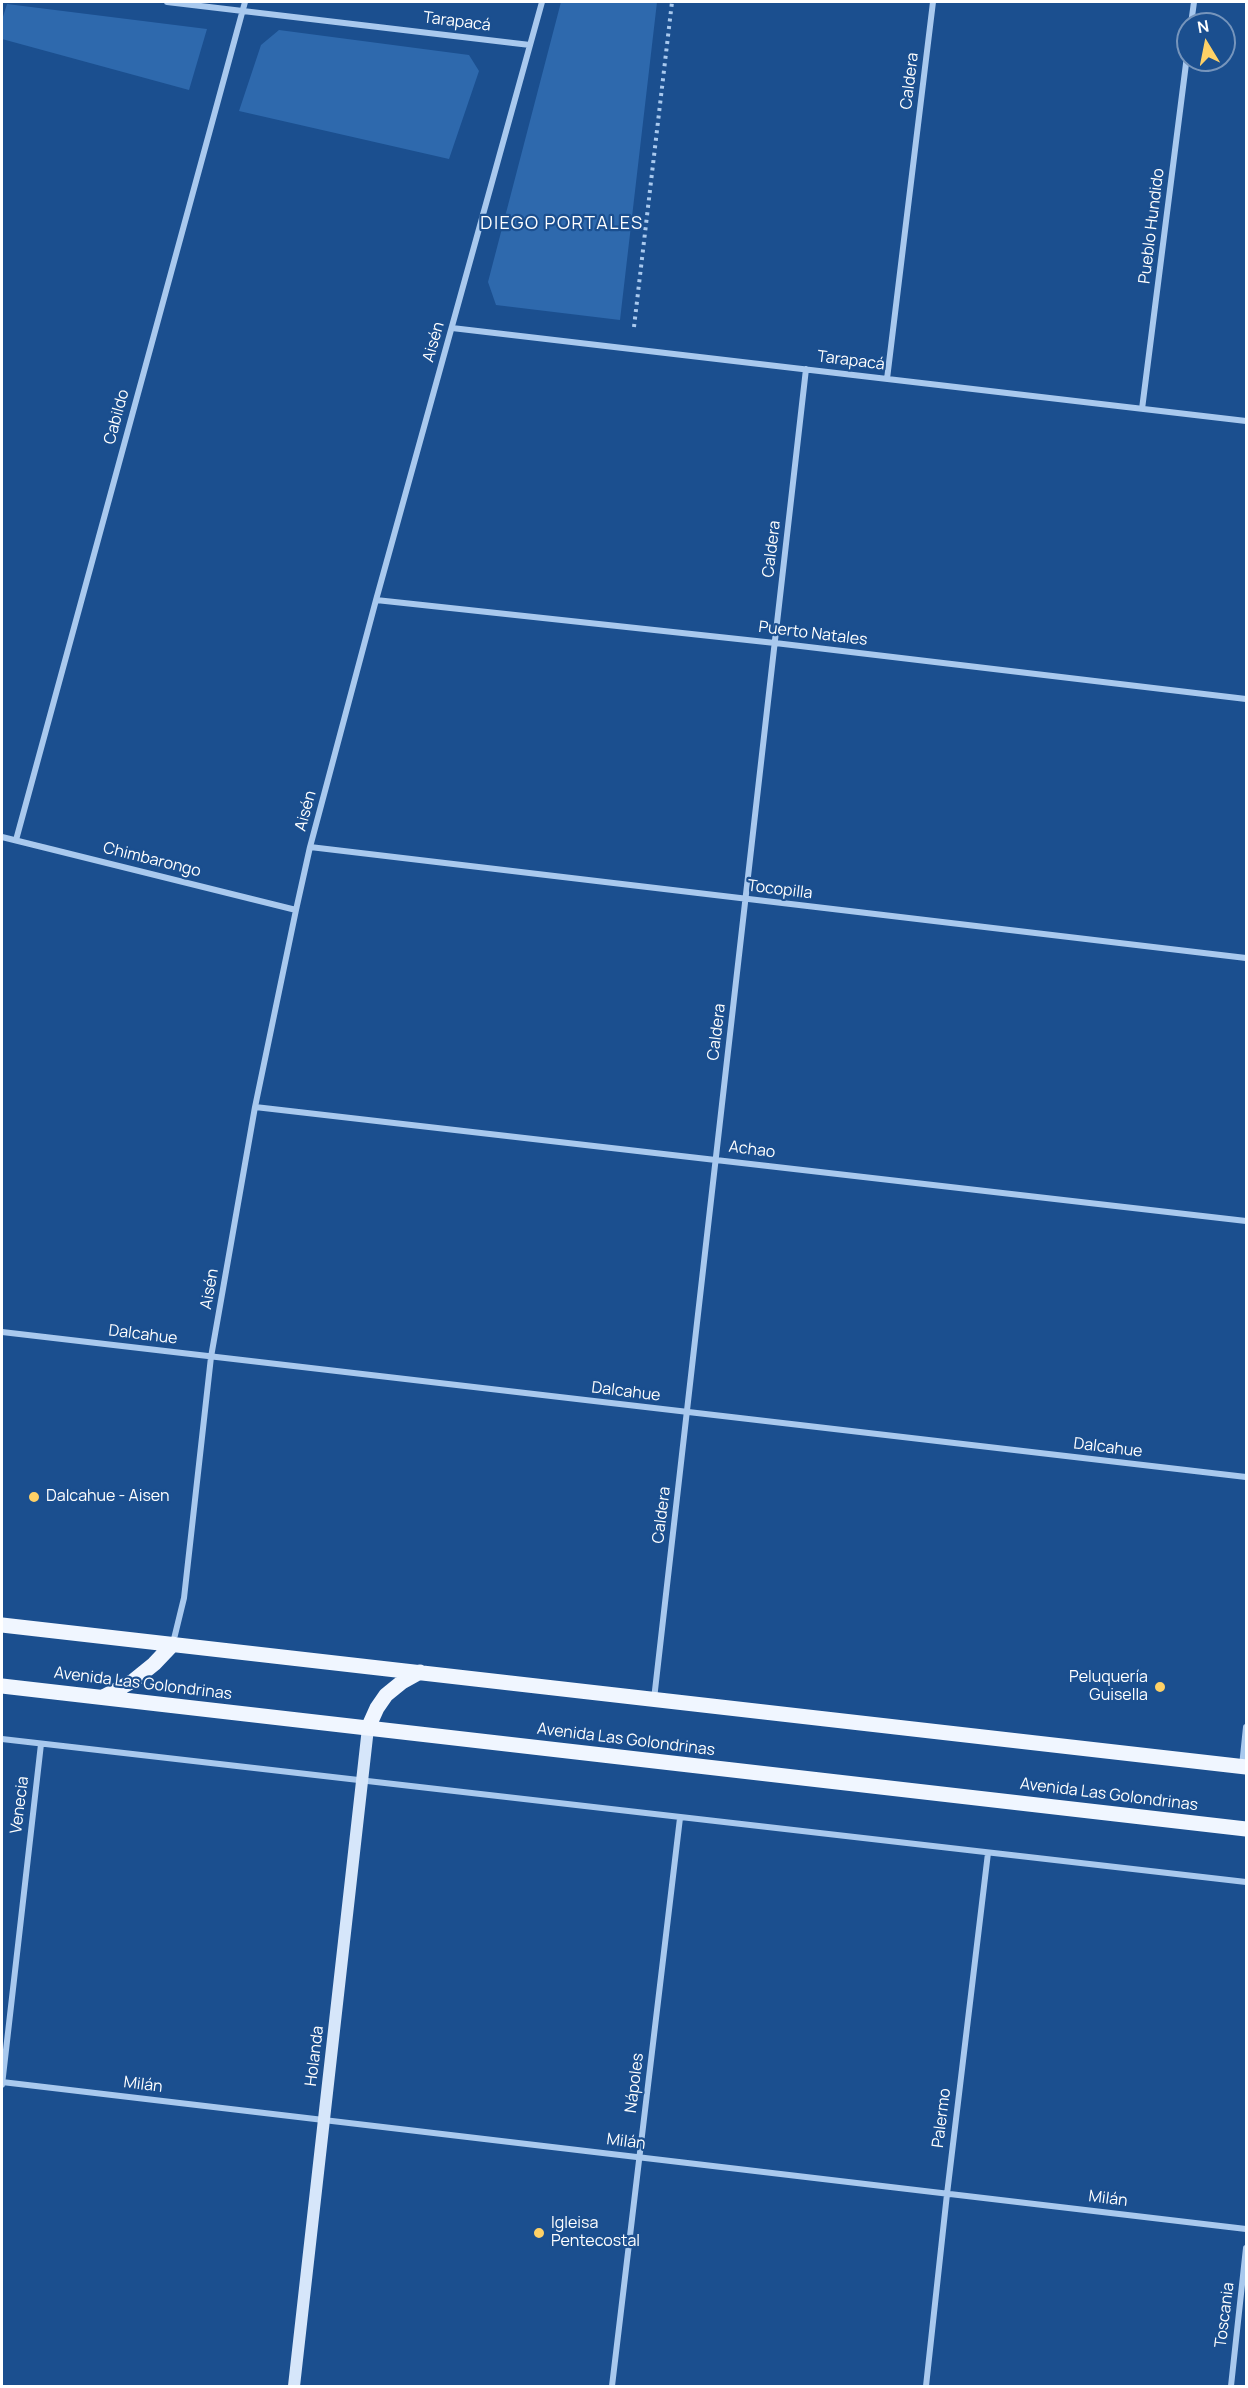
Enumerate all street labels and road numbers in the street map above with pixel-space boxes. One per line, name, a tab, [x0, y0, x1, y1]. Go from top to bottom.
street label: Tarapacá	[422, 8, 492, 36]
street label: Caldera	[897, 51, 923, 111]
street label: Pueblo Hundido	[1135, 167, 1169, 285]
street label: Aisén	[419, 320, 449, 364]
street label: Tarapacá	[816, 347, 886, 375]
street label: Cabildo	[100, 387, 134, 447]
street label: Caldera	[759, 519, 785, 579]
street label: Puerto Natales	[757, 618, 869, 650]
street label: Aisén	[291, 789, 321, 833]
street label: Chimbarongo	[101, 839, 203, 881]
street label: Tocopilla	[746, 876, 814, 904]
street label: Caldera	[704, 1002, 730, 1062]
street label: Achao	[728, 1138, 776, 1162]
street label: Aisén	[197, 1267, 223, 1311]
street label: Dalcahue	[107, 1321, 179, 1349]
street label: Dalcahue	[590, 1378, 662, 1406]
street label: Dalcahue	[1072, 1434, 1144, 1462]
street label: Caldera	[649, 1485, 675, 1545]
street label: Avenida Las Golondrinas	[53, 1664, 233, 1704]
street label: Avenida Las Golondrinas	[536, 1720, 716, 1760]
street label: Venecia	[7, 1775, 33, 1835]
street label: Avenida Las Golondrinas	[1019, 1775, 1199, 1815]
street label: Holanda	[302, 2025, 328, 2087]
street label: Nápoles	[622, 2052, 648, 2114]
street label: Milán	[122, 2073, 164, 2097]
street label: Palermo	[929, 2087, 955, 2149]
street label: Milán	[605, 2130, 647, 2154]
street label: Milán	[1087, 2187, 1129, 2211]
street label: Toscania	[1211, 2281, 1239, 2349]

